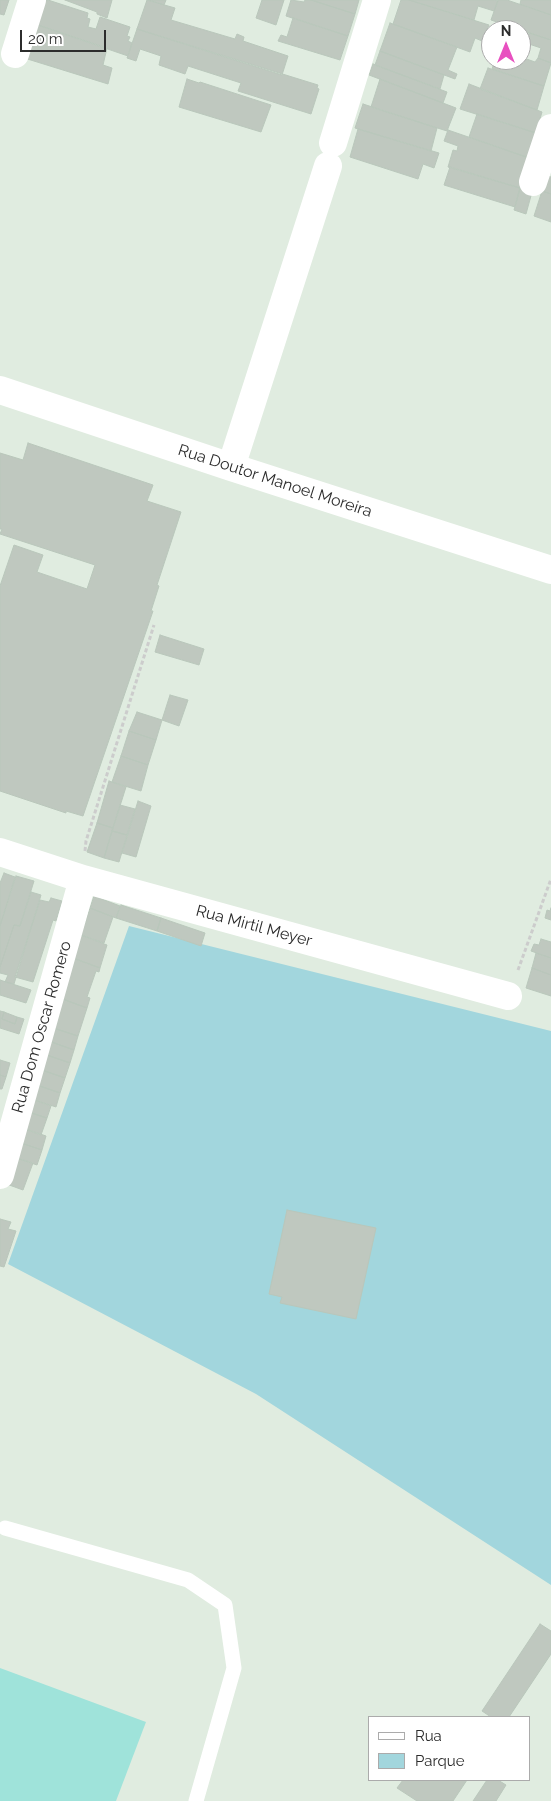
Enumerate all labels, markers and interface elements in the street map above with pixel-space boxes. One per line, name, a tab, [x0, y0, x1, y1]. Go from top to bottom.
scale bar	[22, 20, 109, 52]
north arrow	[481, 20, 531, 70]
text: N	[501, 23, 511, 39]
text: 20 m	[28, 30, 63, 48]
street label: Rua Doutor Manoel Moreira	[176, 441, 374, 521]
street label: Rua Mirtil Meyer	[194, 901, 314, 951]
street label: Rua Dom Oscar Romero	[8, 939, 76, 1115]
legend	[368, 1716, 531, 1781]
text: Rua	[415, 1727, 442, 1745]
text: Parque	[415, 1752, 464, 1770]

